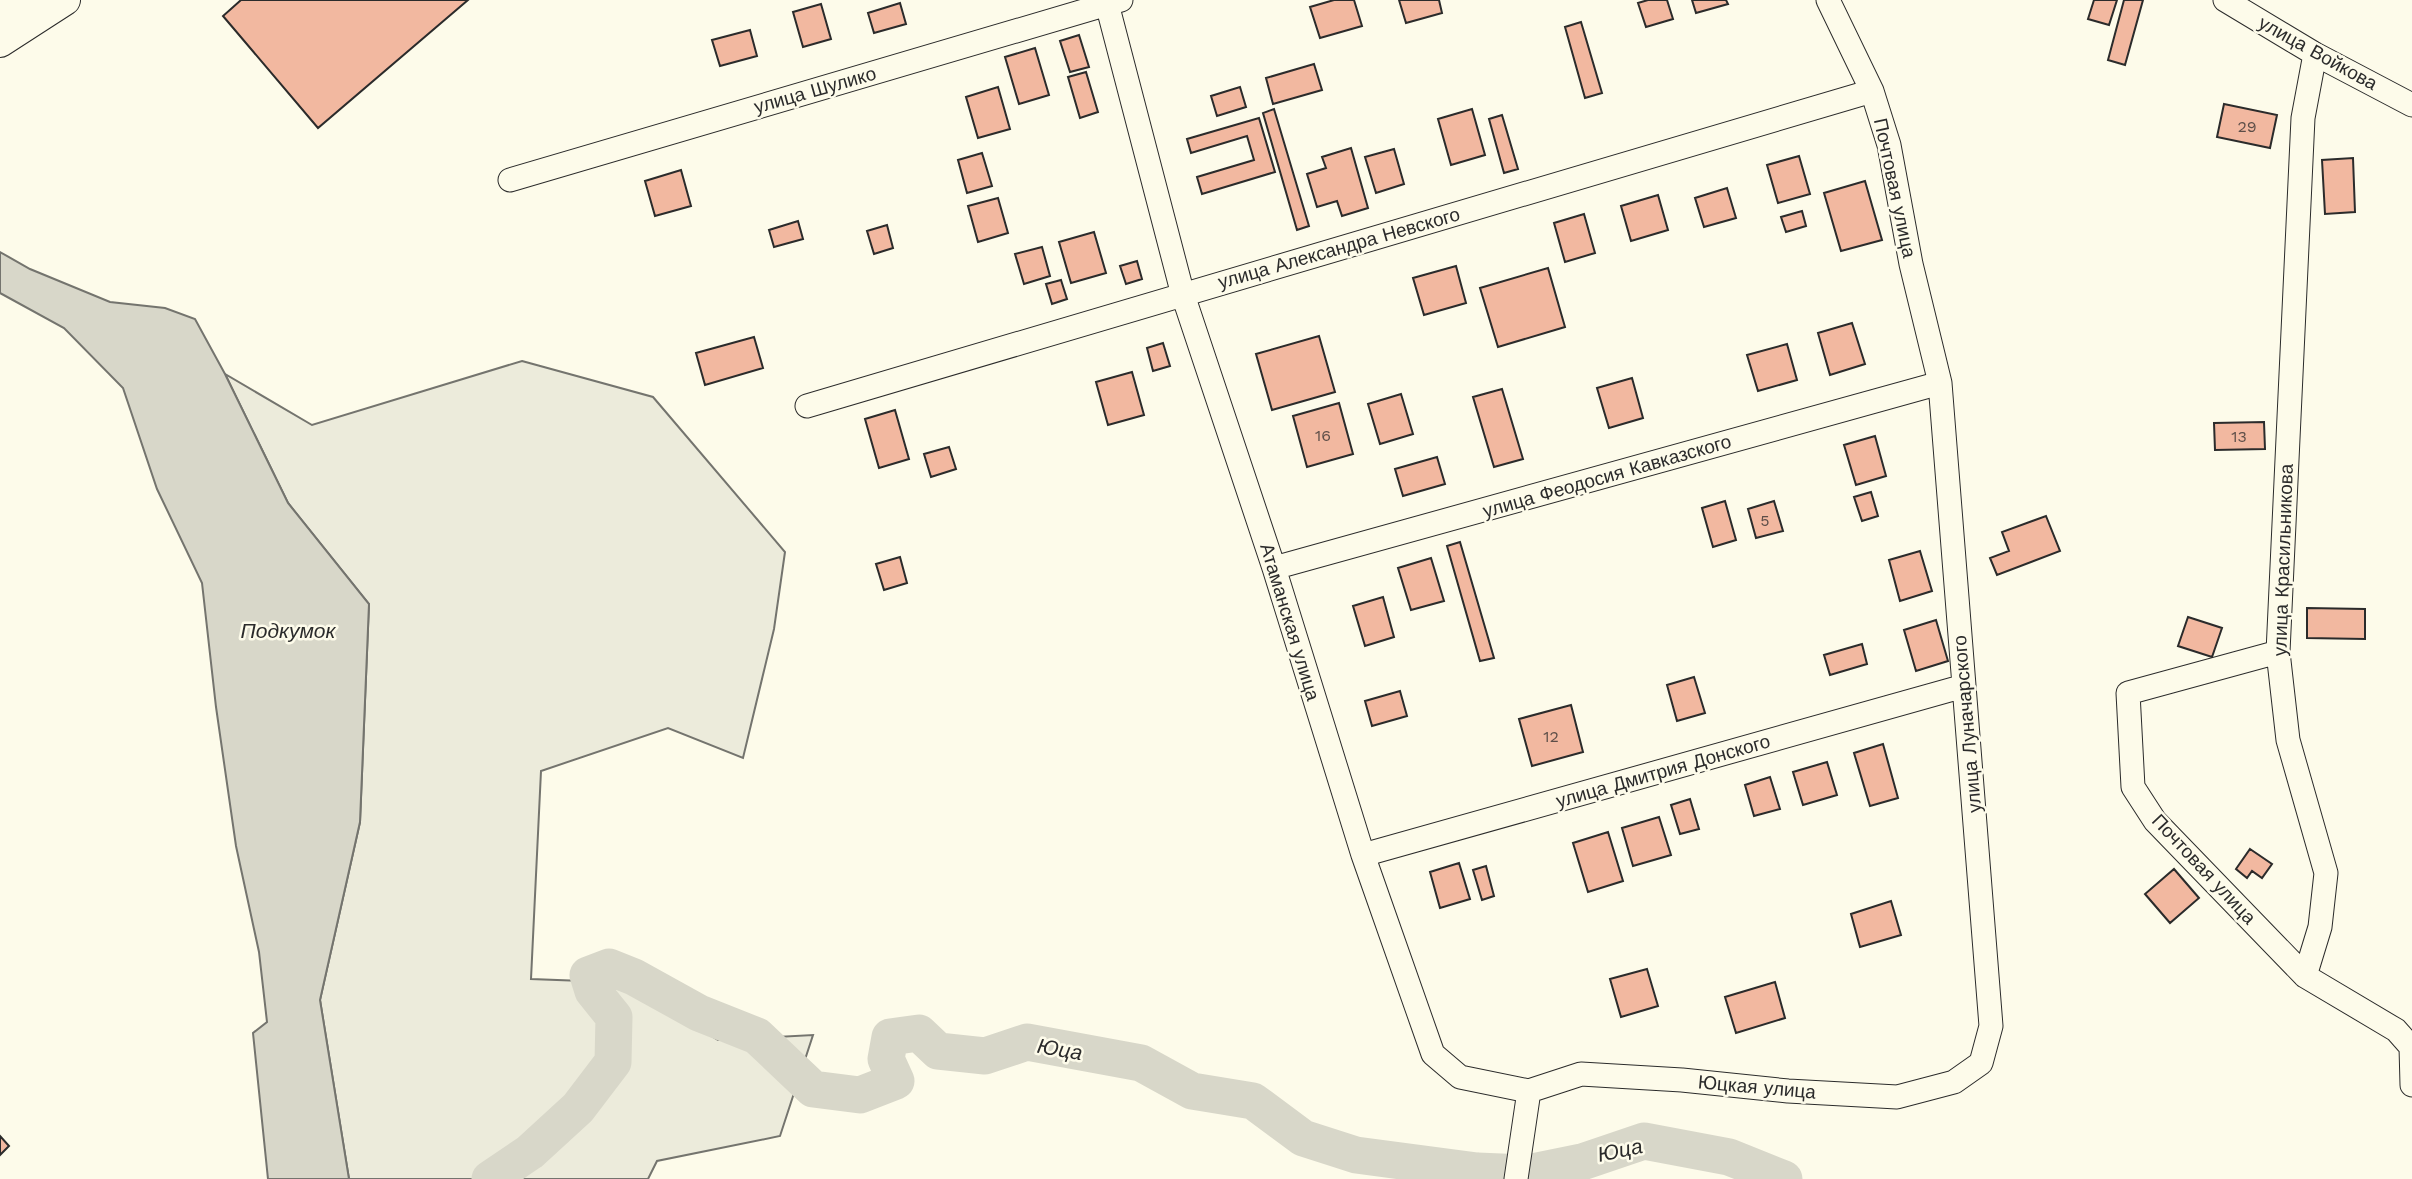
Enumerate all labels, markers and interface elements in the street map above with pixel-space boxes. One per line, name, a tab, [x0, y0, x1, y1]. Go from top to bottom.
street label: улица Войкова	[2255, 11, 2382, 95]
street label: улица Шулико	[751, 62, 879, 118]
street label: Почтовая улица	[1869, 116, 1921, 260]
house number: 29	[2237, 117, 2257, 136]
street label: улица Александра Невского	[1215, 202, 1463, 294]
house number: 16	[1315, 426, 1331, 445]
house number: 13	[2231, 427, 2247, 446]
street label: улица Феодосия Кавказского	[1480, 429, 1734, 523]
street label: улица Красильникова	[2268, 463, 2298, 657]
house number: 5	[1760, 511, 1770, 530]
street label: Атаманская улица	[1255, 541, 1325, 704]
water label: Подкумок	[241, 618, 337, 643]
street label: улица Луначарского	[1948, 634, 1986, 814]
house number: 12	[1543, 727, 1559, 746]
street label: улица Дмитрия Донского	[1553, 729, 1773, 813]
street label: Почтовая улица	[2147, 809, 2261, 929]
water label: Юца	[1035, 1033, 1085, 1065]
street label: Юцкая улица	[1697, 1070, 1817, 1104]
water label: Юца	[1595, 1133, 1645, 1167]

